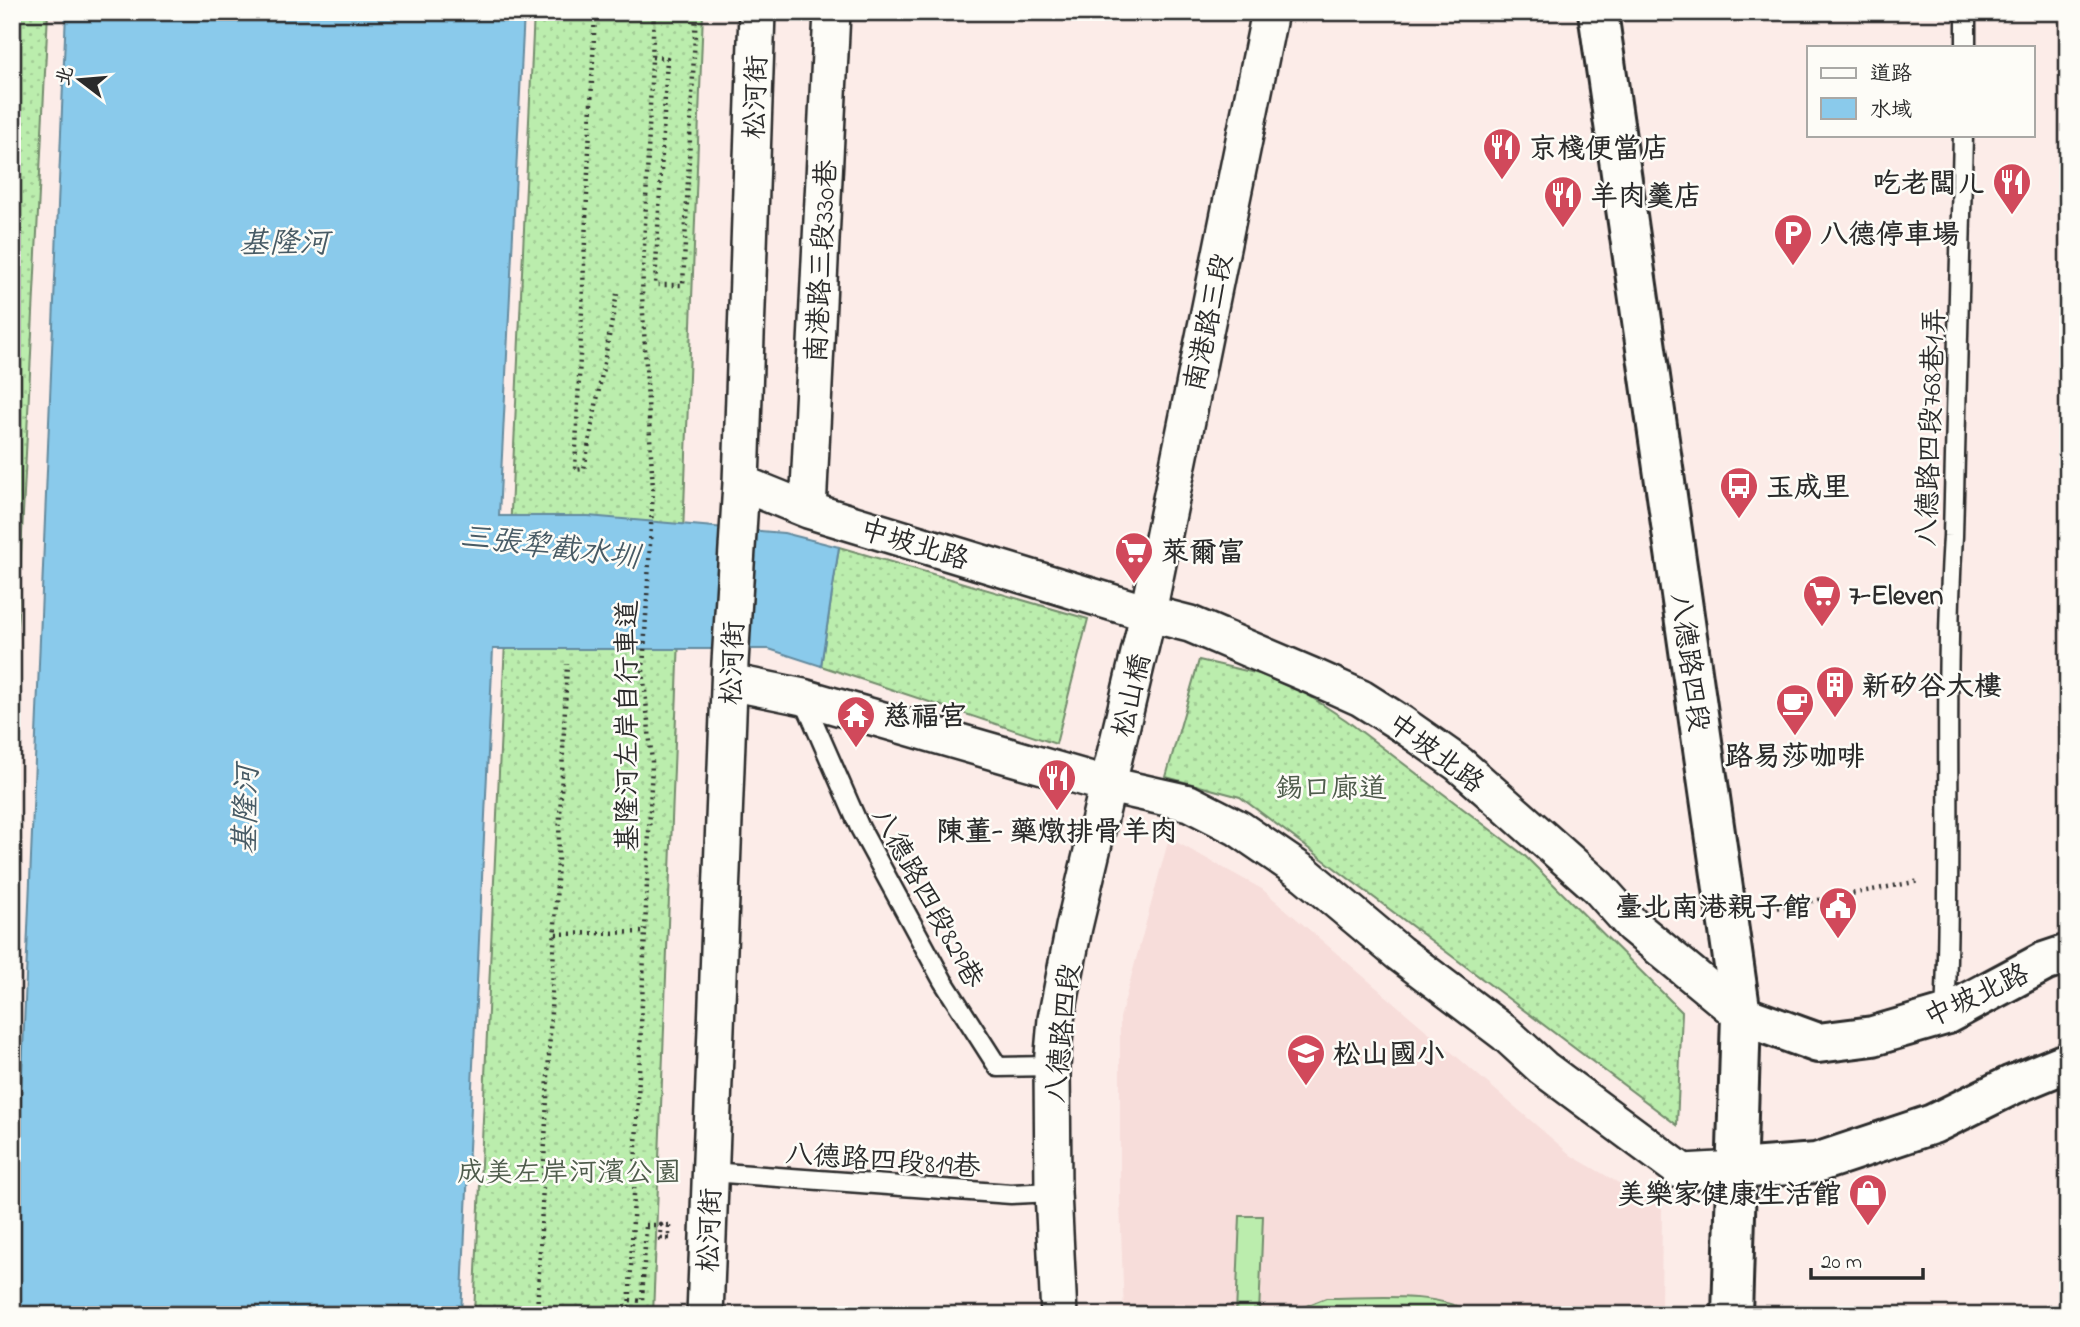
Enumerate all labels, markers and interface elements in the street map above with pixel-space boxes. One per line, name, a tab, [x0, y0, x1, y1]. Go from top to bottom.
north arrow	[46, 46, 116, 116]
legend	[1807, 46, 2035, 136]
street label: 松河街	[736, 54, 779, 140]
text: 道路	[1870, 60, 1912, 90]
text: 北	[50, 63, 82, 89]
text: 水域	[1870, 96, 1912, 126]
restaurant icon: 京棧便當店	[1481, 126, 1523, 181]
place label: 京棧便當店	[1529, 130, 1669, 171]
street label: 南港路三段330巷	[798, 158, 849, 364]
restaurant icon: 吃老闆ㄦ	[1991, 161, 2033, 216]
place label: 吃老闆ㄦ	[1873, 165, 1985, 206]
restaurant icon: 羊肉羹店	[1542, 174, 1584, 229]
place label: 羊肉羹店	[1590, 178, 1702, 219]
parking icon: 八德停車場	[1772, 212, 1814, 267]
place label: 八德停車場	[1820, 216, 1960, 257]
water label: 基隆河	[239, 223, 334, 267]
street label: 南港路三段	[1176, 250, 1245, 395]
street label: 八德路四段768巷1弄	[1908, 307, 1957, 547]
bus stop icon: 玉成里	[1718, 465, 1760, 520]
place label: 玉成里	[1766, 469, 1850, 510]
street label: 中坡北路	[854, 510, 974, 582]
water label: 三張犂截水圳	[458, 516, 645, 582]
supermarket icon: 萊爾富	[1113, 530, 1155, 585]
place label: 萊爾富	[1161, 534, 1245, 575]
supermarket icon: 7-Eleven	[1801, 573, 1843, 628]
place label: 7-Eleven	[1849, 577, 1943, 618]
street label: 八德路四段	[1657, 590, 1718, 735]
street label: 基隆河左岸自行車道	[609, 600, 650, 852]
street label: 松河街	[713, 620, 756, 706]
street label: 松山橋	[1104, 650, 1163, 741]
building icon: 新矽谷大樓	[1814, 664, 1856, 719]
place label: 新矽谷大樓	[1862, 668, 2002, 709]
cafe icon: 路易莎咖啡	[1774, 682, 1816, 737]
temple icon: 慈福宮	[835, 694, 877, 749]
place label: 慈福宮	[883, 698, 967, 739]
street label: 中坡北路	[1378, 705, 1492, 805]
place label: 路易莎咖啡	[1725, 738, 1865, 779]
restaurant icon: 陳董- 藥燉排骨羊肉	[1036, 757, 1078, 812]
water label: 基隆河	[224, 759, 272, 856]
park label: 錫口廊道	[1275, 770, 1387, 811]
street label: 八德路四段829巷	[859, 801, 993, 997]
place label: 陳董- 藥燉排骨羊肉	[936, 813, 1178, 854]
public building icon: 臺北南港親子館	[1817, 885, 1859, 940]
place label: 臺北南港親子館	[1615, 889, 1811, 930]
street label: 中坡北路	[1918, 955, 2037, 1039]
street label: 八德路四段	[1037, 962, 1092, 1105]
school or university icon: 松山國小	[1285, 1032, 1327, 1087]
place label: 松山國小	[1333, 1036, 1445, 1077]
street label: 八德路四段819巷	[784, 1135, 983, 1190]
park label: 成美左岸河濱公園	[457, 1154, 681, 1195]
shop icon: 美樂家健康生活館	[1847, 1172, 1889, 1227]
place label: 美樂家健康生活館	[1617, 1176, 1841, 1217]
street label: 松河街	[690, 1187, 733, 1273]
scale bar	[1811, 1236, 1923, 1280]
text: 20 m	[1821, 1248, 1862, 1278]

